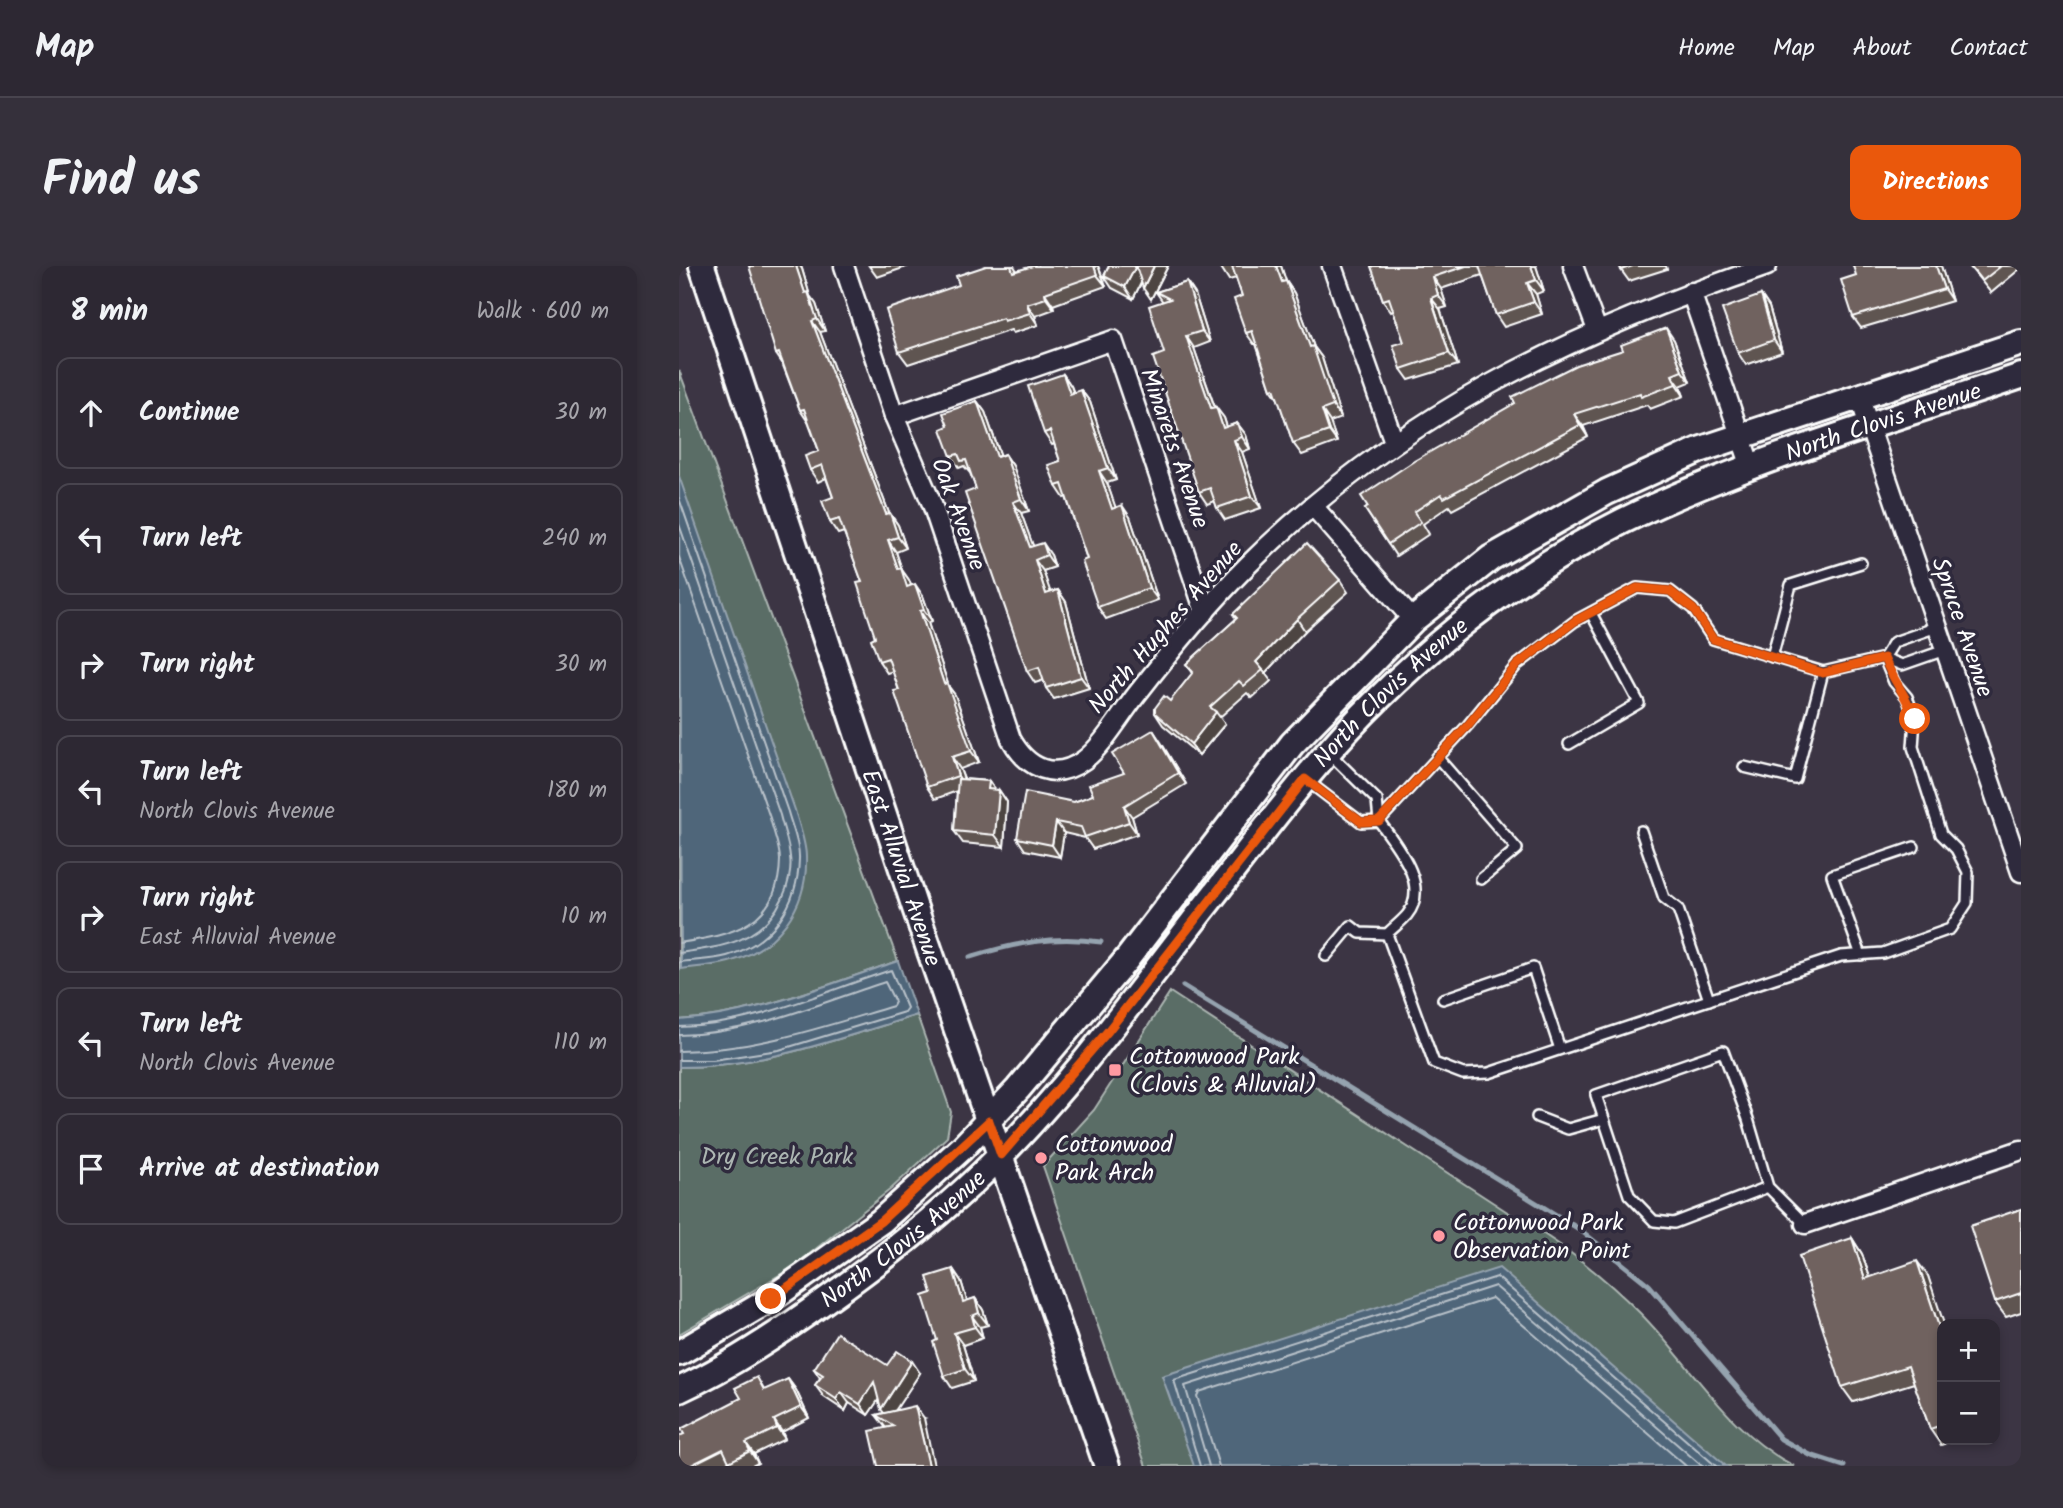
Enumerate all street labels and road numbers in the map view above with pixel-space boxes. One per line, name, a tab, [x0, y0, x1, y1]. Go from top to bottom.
street label: Minarets Avenue	[1128, 363, 1219, 534]
street label: North Clovis Avenue	[1780, 372, 1987, 474]
street label: Oak Avenue	[919, 453, 996, 577]
street label: North Hughes Avenue	[1079, 532, 1253, 724]
street label: Spruce Avenue	[1919, 552, 2004, 703]
street label: North Clovis Avenue	[1304, 608, 1478, 778]
street label: East Alluvial Avenue	[849, 764, 952, 972]
street label: North Clovis Avenue	[812, 1161, 997, 1319]

